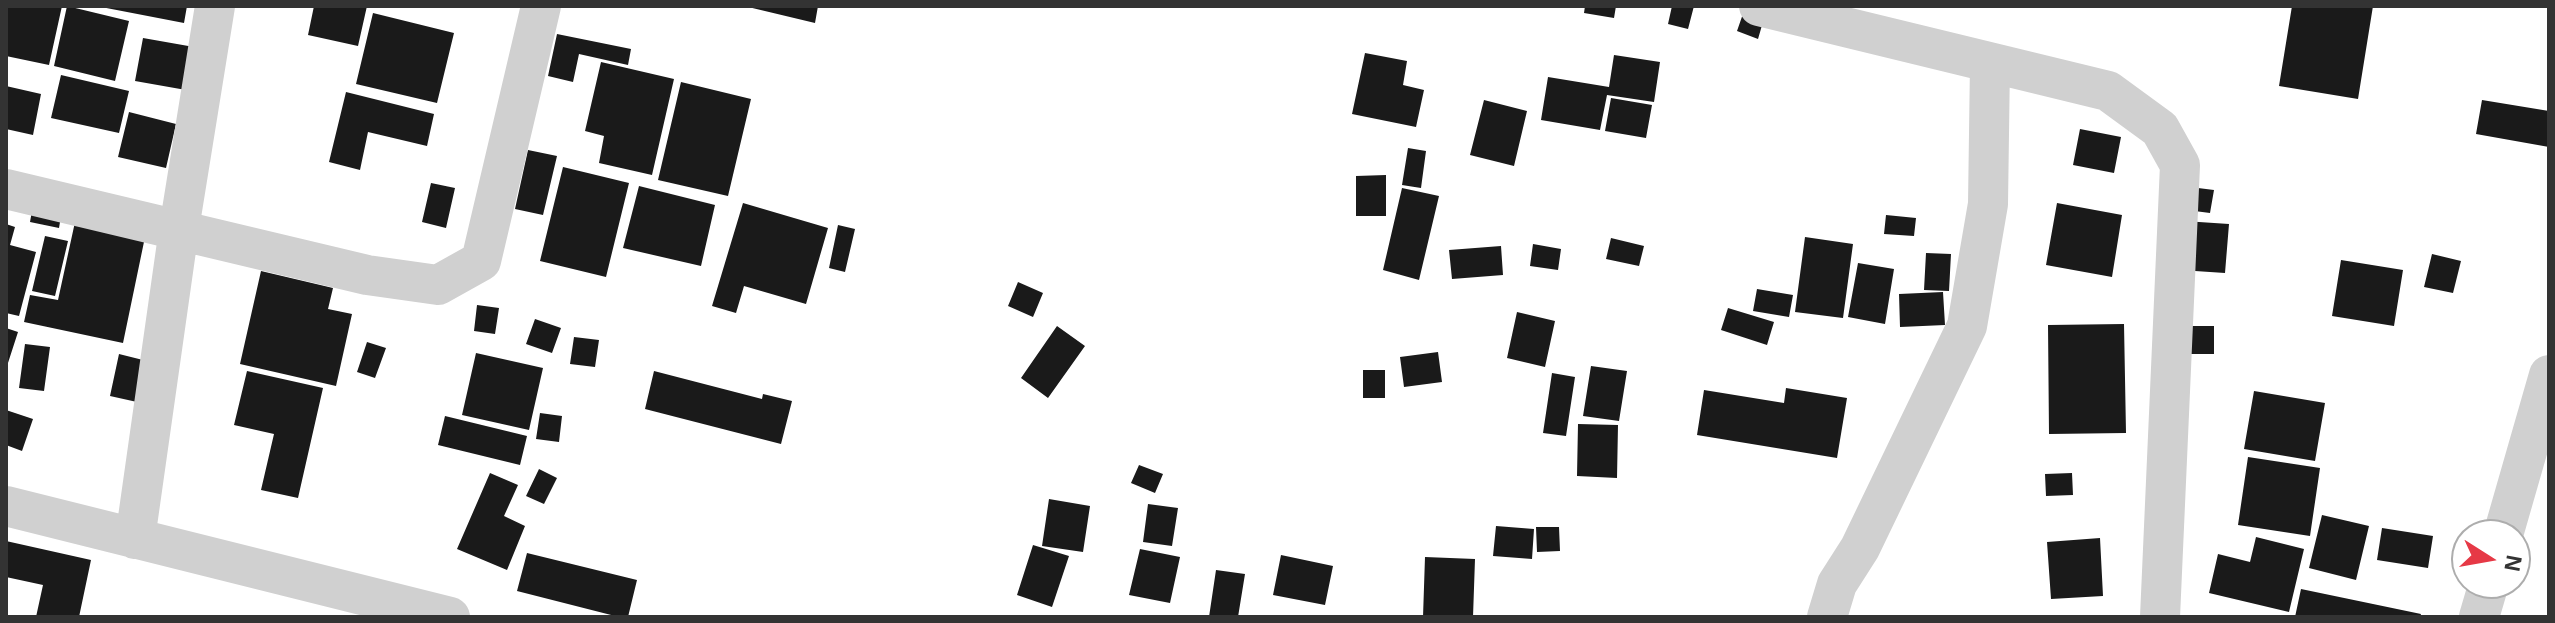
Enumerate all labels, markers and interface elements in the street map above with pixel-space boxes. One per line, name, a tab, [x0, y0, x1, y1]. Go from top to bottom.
north arrow	[2451, 519, 2531, 599]
text: N	[2499, 553, 2527, 573]

